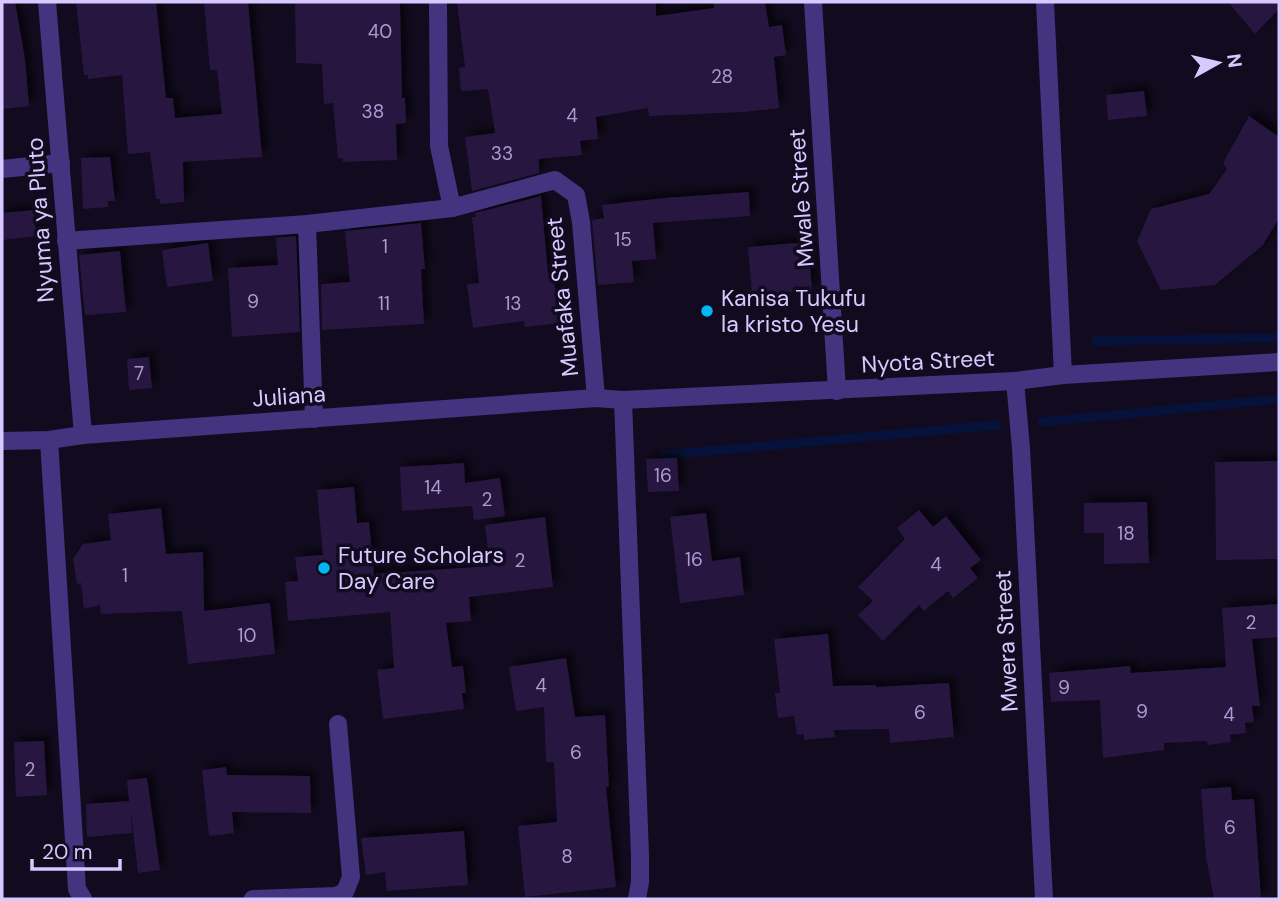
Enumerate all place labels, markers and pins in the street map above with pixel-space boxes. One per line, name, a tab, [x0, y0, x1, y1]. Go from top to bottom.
place label: Kanisa Tukufu la kristo Yesu	[721, 283, 866, 339]
marker: Kanisa Tukufu la kristo Yesu	[699, 303, 715, 319]
place label: Future Scholars Day Care	[338, 540, 504, 596]
marker: Future Scholars Day Care	[316, 560, 332, 576]

